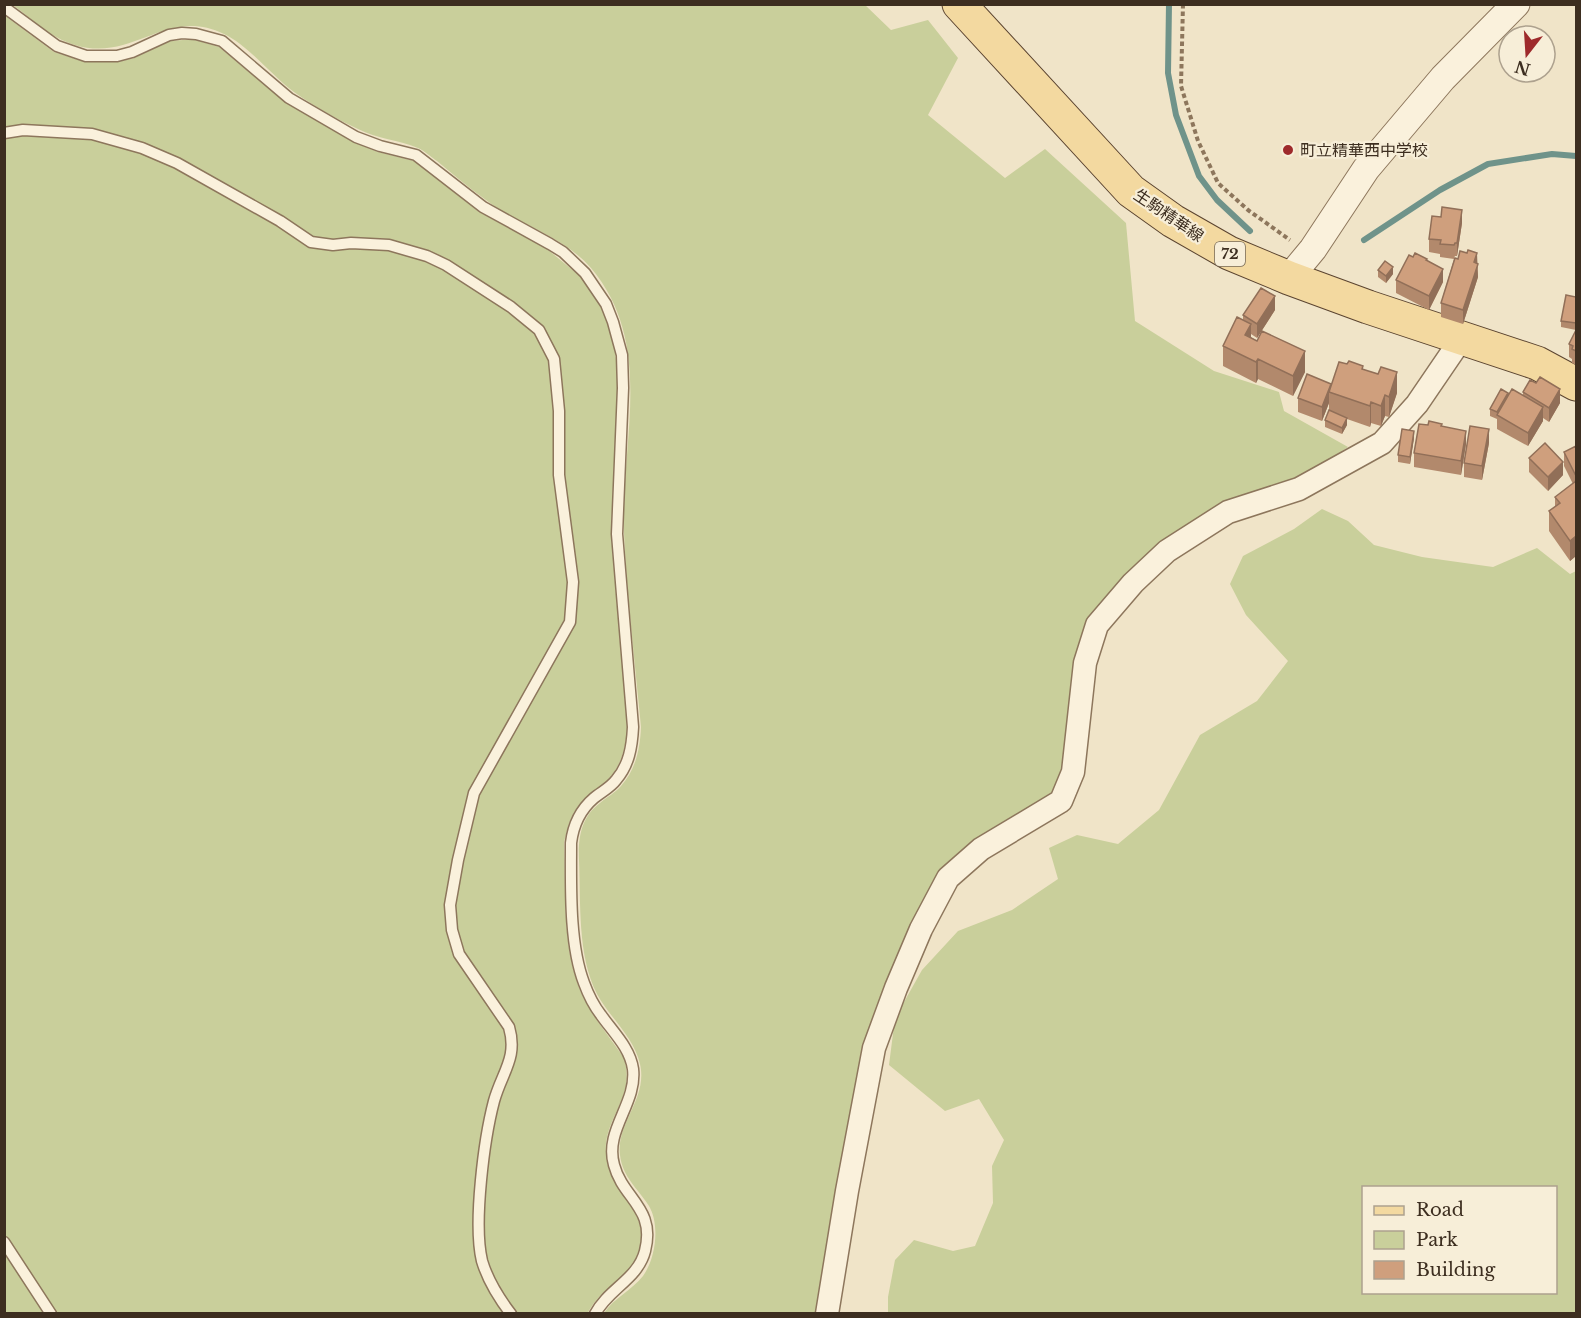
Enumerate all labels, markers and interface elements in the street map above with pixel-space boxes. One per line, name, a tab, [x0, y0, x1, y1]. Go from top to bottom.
north arrow	[1497, 24, 1557, 84]
text: N	[1512, 57, 1533, 80]
place label: 町立精華西中学校	[1300, 140, 1428, 160]
marker: 町立精華西中学校	[1281, 143, 1295, 157]
street label: 生駒精華線	[1130, 184, 1208, 246]
road number: 72	[1215, 242, 1245, 266]
legend	[1362, 1186, 1557, 1294]
text: Road	[1416, 1199, 1464, 1221]
text: Park	[1416, 1229, 1458, 1251]
text: Building	[1416, 1259, 1495, 1281]

